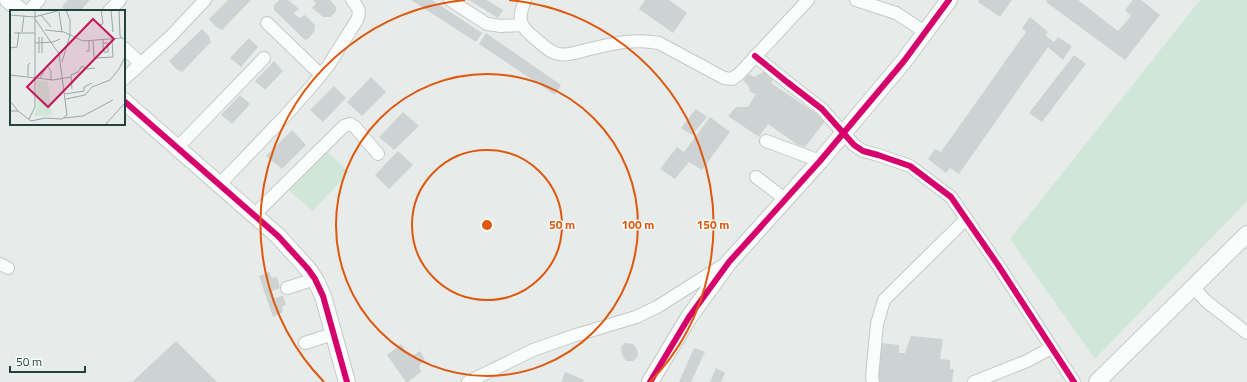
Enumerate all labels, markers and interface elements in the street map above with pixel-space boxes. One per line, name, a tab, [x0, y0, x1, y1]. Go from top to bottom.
inset map	[10, 10, 125, 125]
text: 50 m	[549, 215, 575, 234]
text: 100 m	[622, 215, 654, 234]
text: 150 m	[697, 215, 729, 234]
centre of rings	[480, 218, 494, 232]
scale bar	[10, 348, 85, 374]
text: 50 m	[16, 352, 42, 371]

